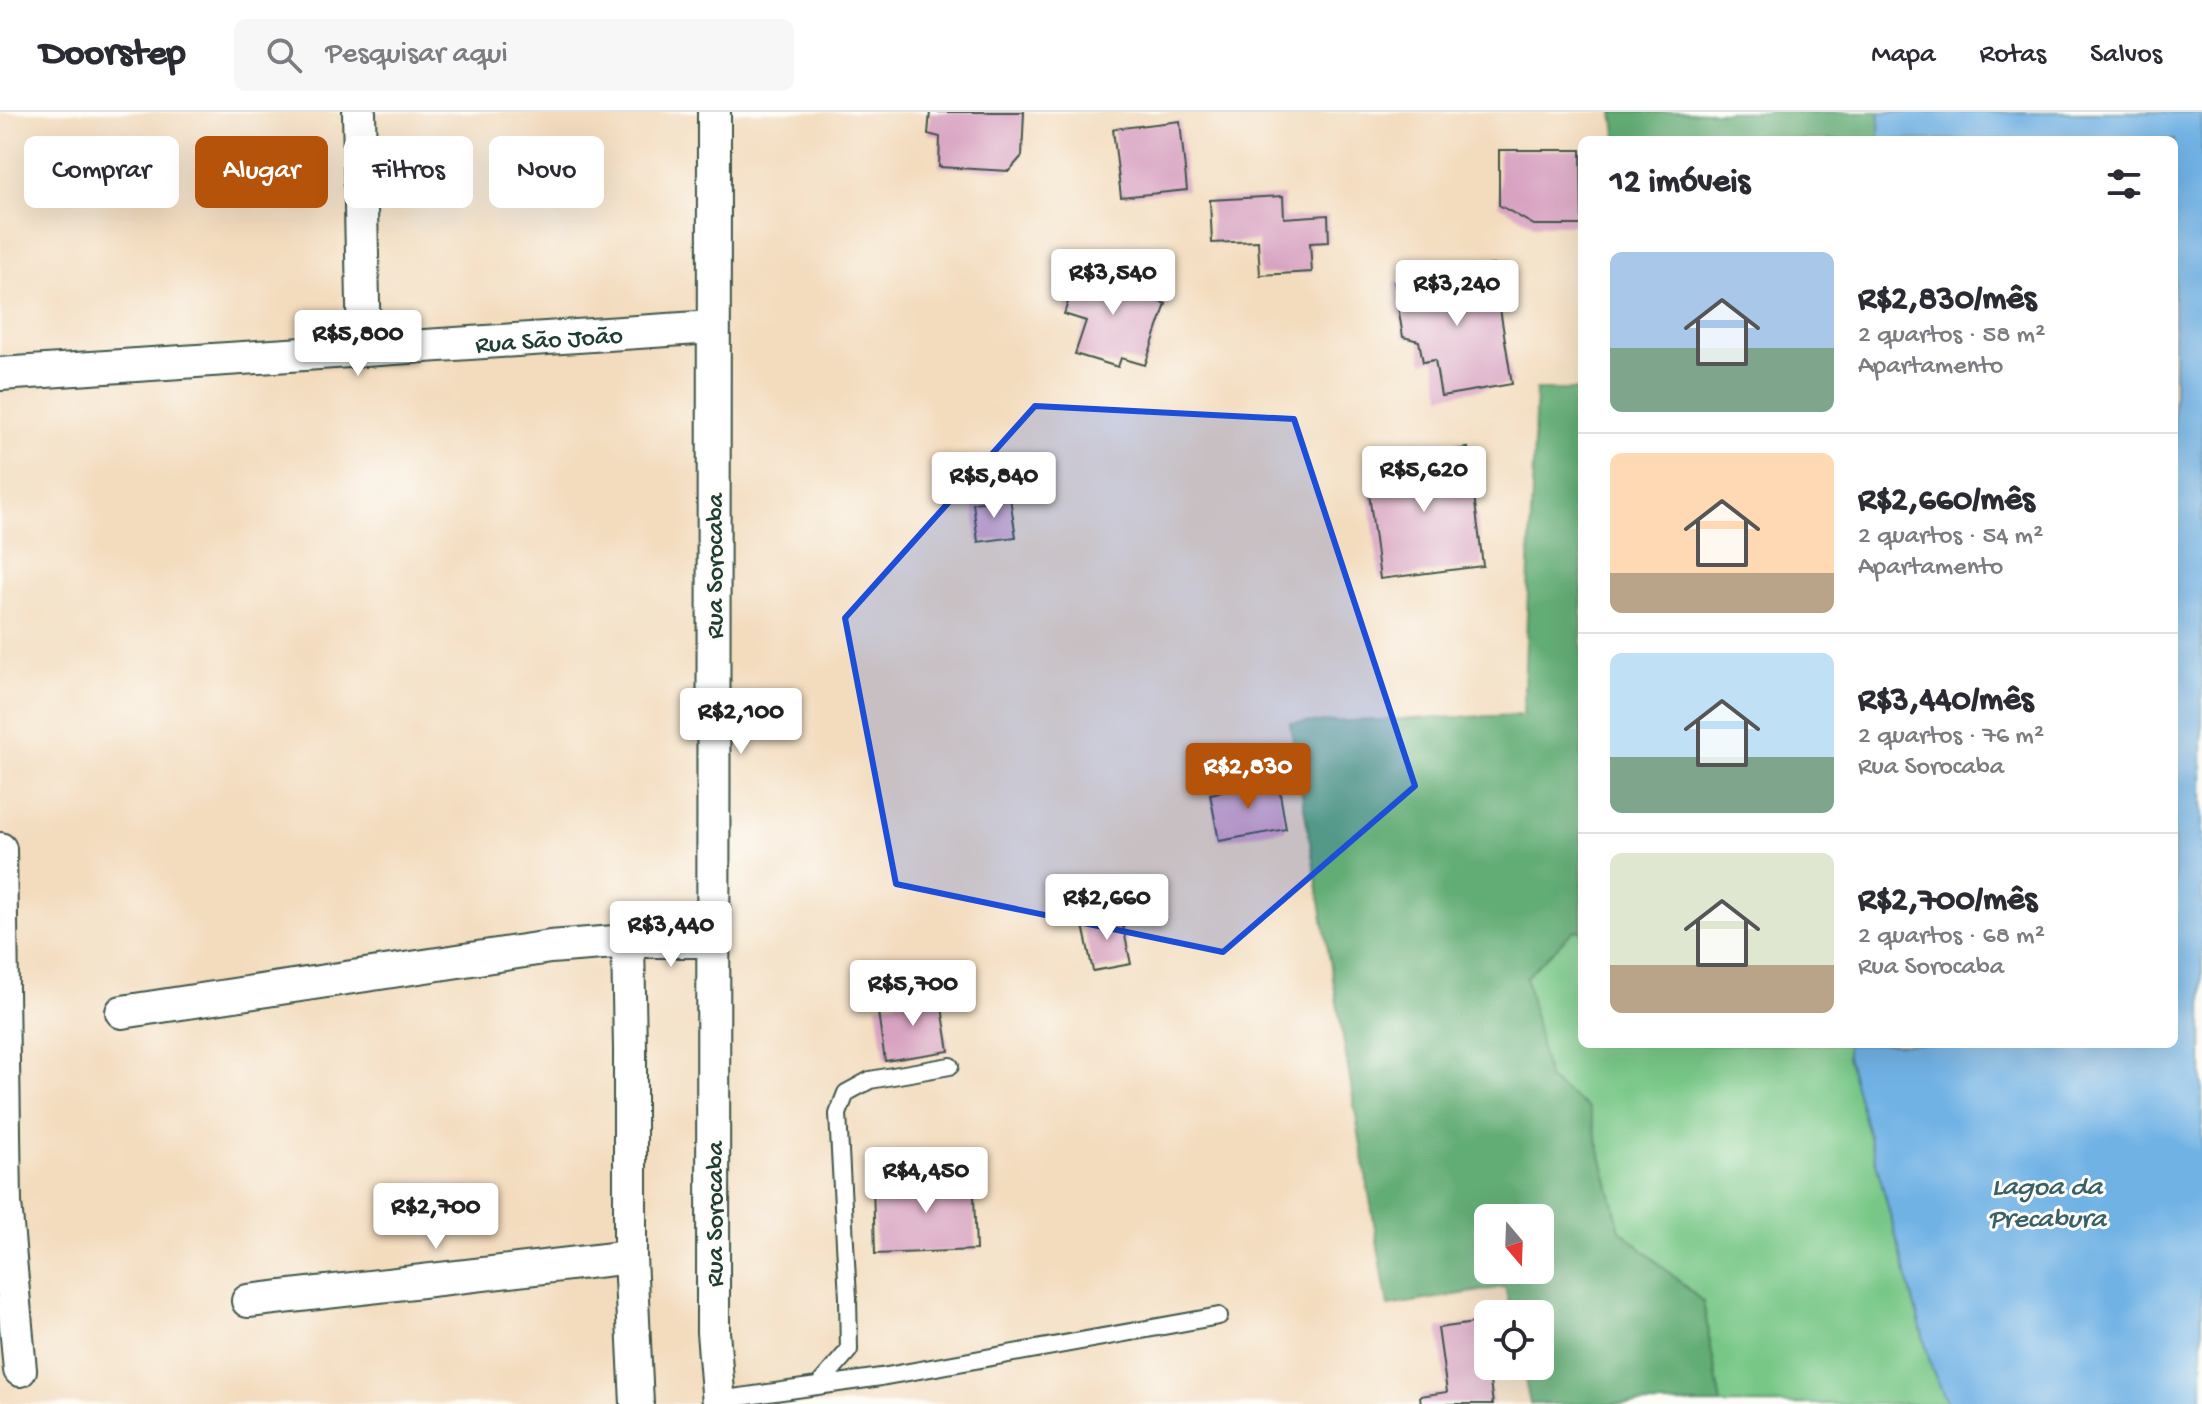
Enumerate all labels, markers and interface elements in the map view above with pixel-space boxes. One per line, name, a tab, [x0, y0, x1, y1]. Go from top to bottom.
search box	[234, 19, 794, 91]
text: Doorstep	[40, 33, 186, 77]
icon: search	[262, 33, 306, 77]
text: Pesquisar aqui	[326, 38, 508, 73]
text: Mapa	[1871, 39, 1936, 72]
text: Rotas	[1980, 39, 2046, 72]
text: Salvos	[2090, 39, 2162, 72]
chip: Comprar	[24, 136, 179, 208]
chip: Alugar	[195, 136, 328, 208]
chip: Filtros	[344, 136, 473, 208]
chip: Novo	[489, 136, 604, 208]
icon: filters	[2102, 162, 2146, 206]
text: 12 imóveis	[1610, 164, 1750, 204]
pin: R$3,540	[1039, 249, 1187, 317]
text: R$3,540	[1069, 259, 1157, 290]
pin: R$3,240	[1383, 260, 1531, 328]
text: R$3,240	[1414, 270, 1500, 301]
text: R$2,830/mês	[1858, 281, 2036, 321]
icon: home	[1674, 284, 1770, 380]
pin: R$5,800	[284, 310, 432, 378]
text: R$5,800	[313, 320, 403, 351]
text: 2 quartos · 58 m²	[1858, 321, 2045, 352]
street label: Rua São João	[474, 322, 624, 363]
text: Apartamento	[1858, 352, 2003, 383]
pin: R$5,620	[1350, 446, 1498, 514]
pin: R$5,840	[920, 452, 1068, 520]
text: R$5,620	[1380, 456, 1468, 487]
text: R$5,840	[950, 462, 1038, 493]
text: R$2,660/mês	[1858, 482, 2035, 522]
icon: home	[1674, 485, 1770, 581]
street label: Rua Sorocaba	[702, 491, 733, 639]
text: 2 quartos · 54 m²	[1858, 522, 2043, 553]
text: Apartamento	[1858, 553, 2003, 584]
text: R$3,440/mês	[1858, 682, 2033, 722]
icon: home	[1674, 685, 1770, 781]
pin: R$2,100	[667, 688, 815, 756]
text: R$2,100	[698, 698, 784, 729]
text: 2 quartos · 76 m²	[1858, 722, 2044, 753]
pin: R$2,830	[1174, 743, 1322, 811]
text: R$2,830	[1204, 753, 1292, 784]
text: Rua Sorocaba	[1858, 753, 2004, 784]
pin: R$2,660	[1033, 874, 1181, 942]
text: R$2,700/mês	[1858, 882, 2037, 922]
text: R$2,660	[1063, 884, 1151, 915]
icon: home	[1674, 885, 1770, 981]
pin: R$3,440	[597, 901, 745, 969]
text: R$3,440	[628, 911, 714, 942]
text: 2 quartos · 68 m²	[1858, 922, 2045, 953]
text: Rua Sorocaba	[1858, 953, 2004, 984]
pin: R$5,700	[839, 960, 987, 1028]
text: R$5,700	[868, 970, 958, 1001]
street label: Rua Sorocaba	[702, 1139, 733, 1287]
pin: R$4,450	[852, 1147, 1000, 1215]
text: R$4,450	[883, 1157, 969, 1188]
water label: Lagoa da Precabura	[1988, 1172, 2108, 1237]
pin: R$2,700	[362, 1183, 510, 1251]
text: R$2,700	[391, 1193, 481, 1224]
north arrow	[1474, 1204, 1554, 1284]
map controls	[1474, 1204, 1554, 1380]
button: locate	[1474, 1300, 1554, 1380]

